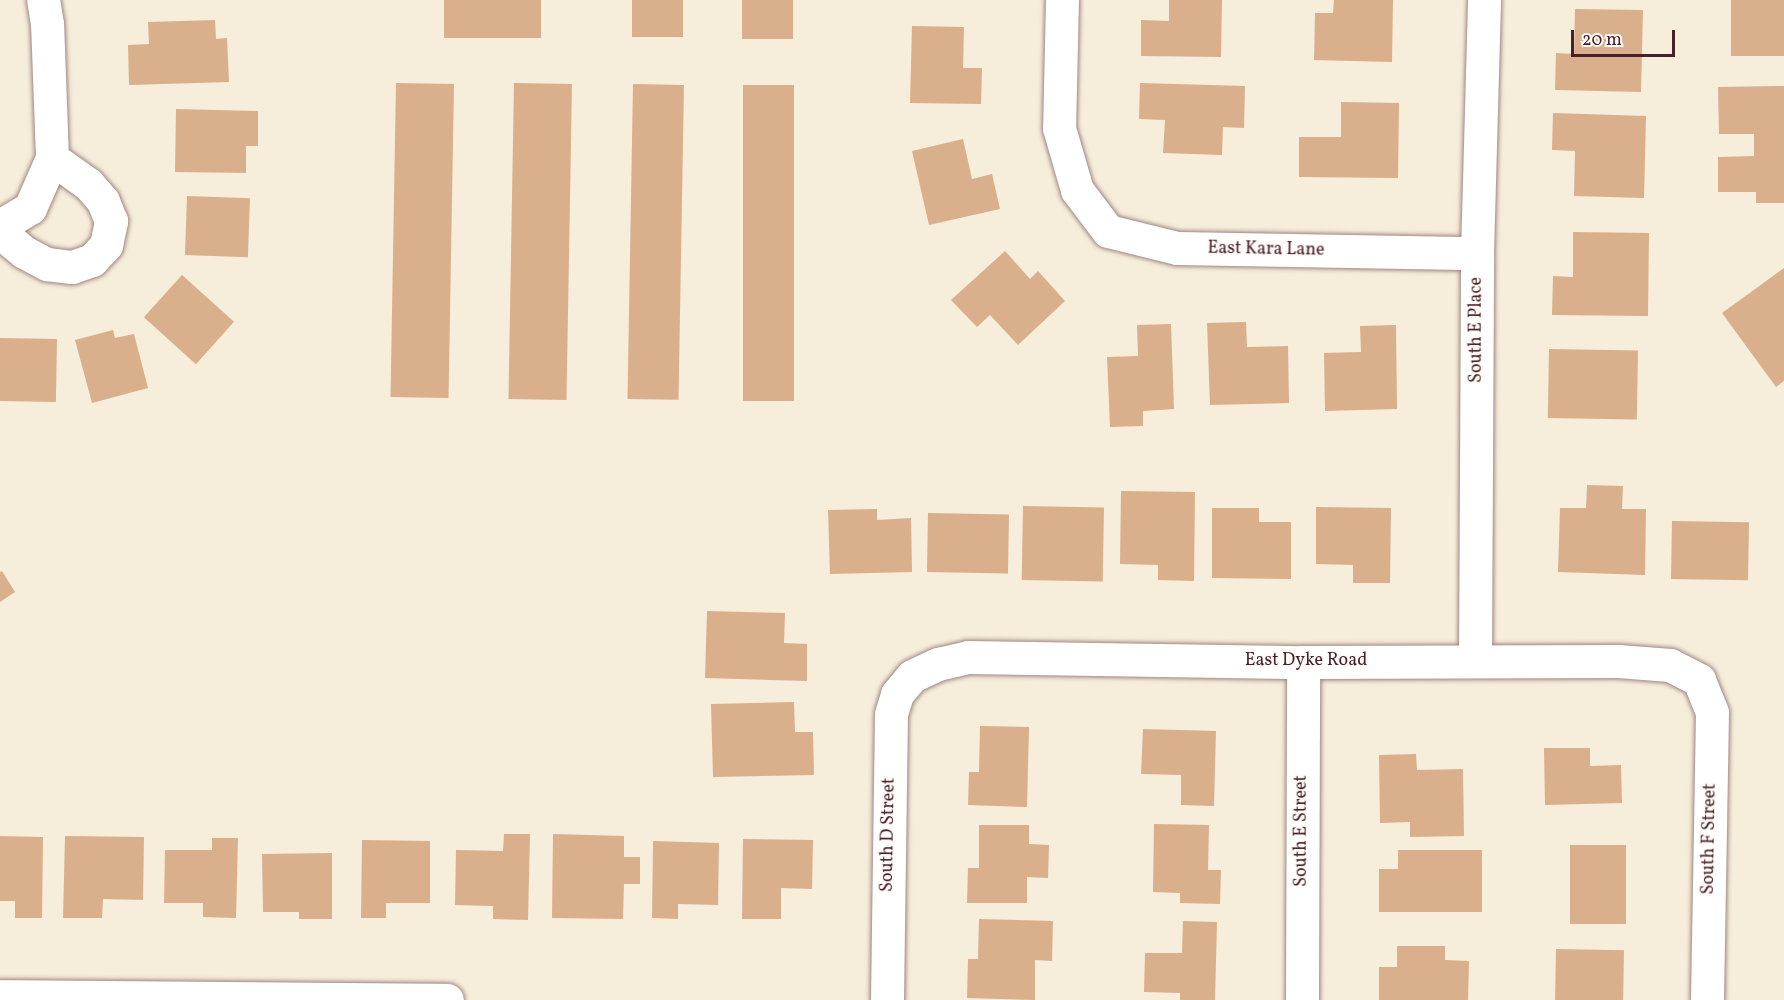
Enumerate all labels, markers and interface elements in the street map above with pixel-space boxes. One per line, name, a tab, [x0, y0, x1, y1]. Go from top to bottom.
scale bar	[1574, 18, 1678, 56]
text: 20 m	[1582, 28, 1622, 53]
street label: East Kara Lane	[1207, 238, 1325, 262]
street label: South E Place	[1466, 277, 1488, 383]
street label: East Dyke Road	[1245, 650, 1367, 672]
street label: South E Street	[1291, 775, 1313, 887]
street label: South D Street	[877, 778, 901, 892]
street label: South F Street	[1698, 783, 1722, 895]

